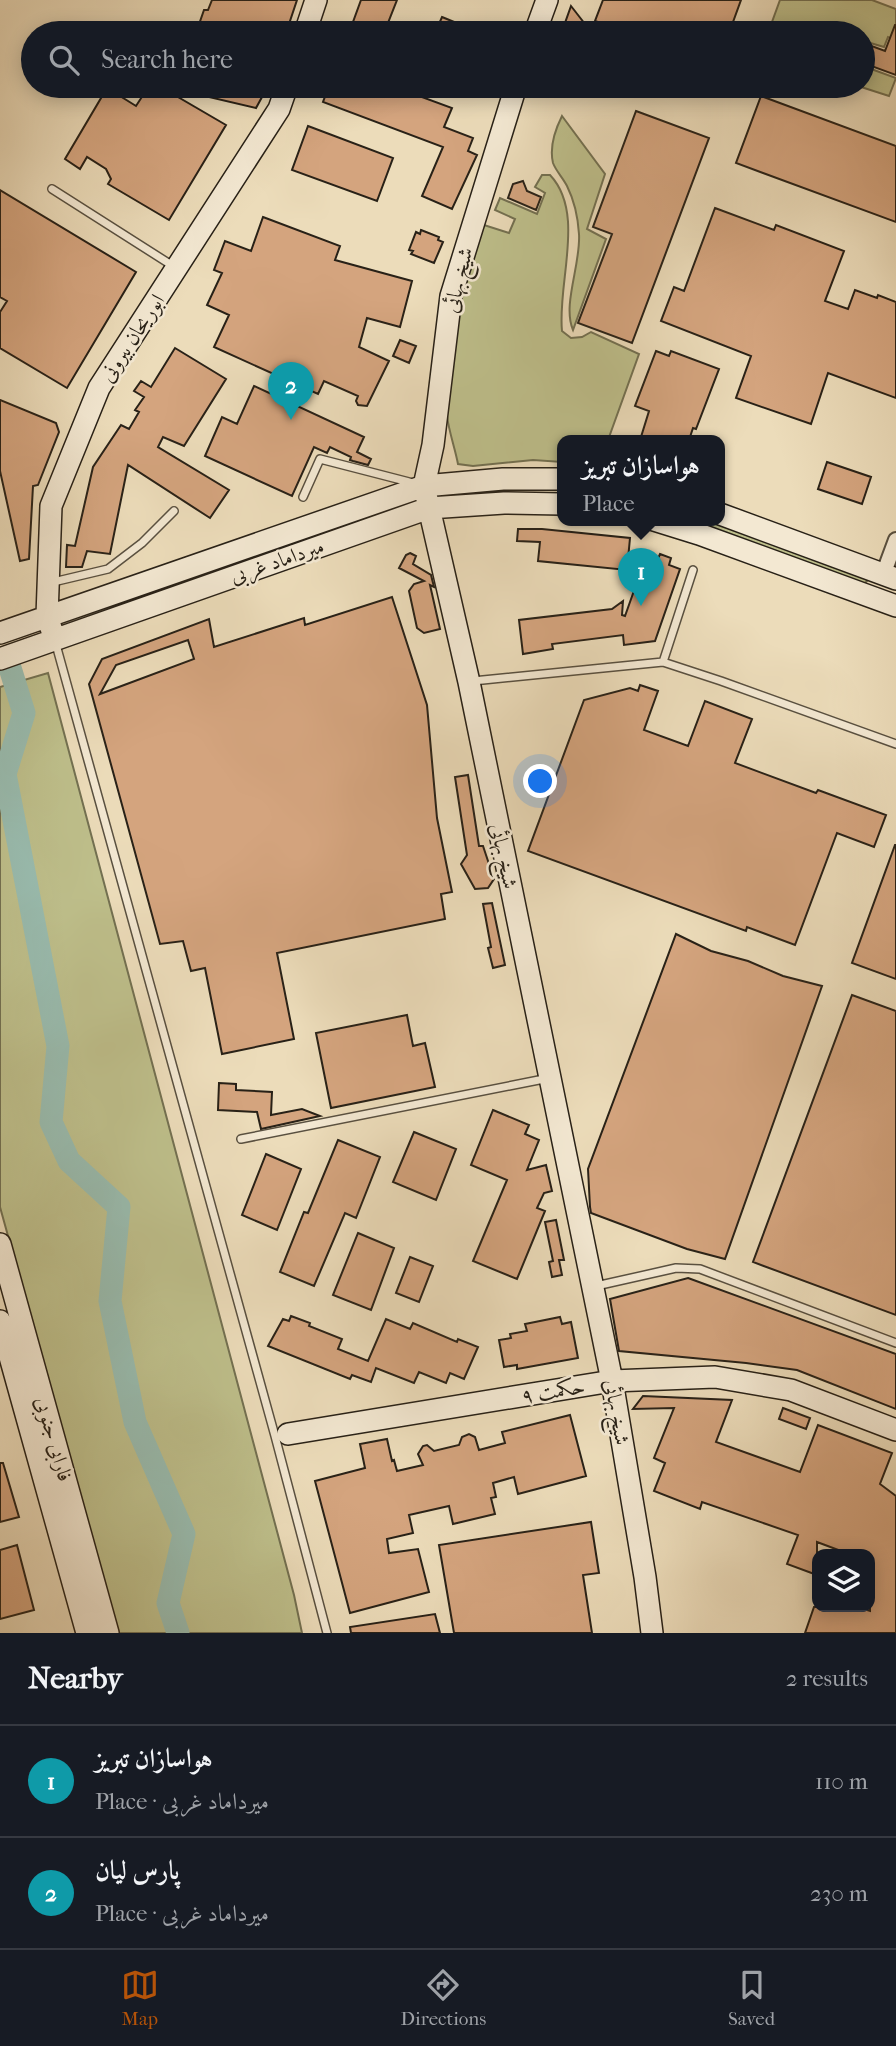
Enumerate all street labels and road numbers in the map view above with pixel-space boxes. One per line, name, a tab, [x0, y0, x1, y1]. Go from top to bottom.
street label: شیخ بهائی	[438, 245, 484, 317]
street label: ابوریحان بیرونی	[95, 290, 170, 387]
street label: میرداماد غربی	[227, 534, 328, 591]
street label: شیخ بهائی	[479, 821, 523, 892]
street label: حکمت ۹	[519, 1374, 587, 1408]
street label: شیخ بهائی	[593, 1377, 635, 1448]
street label: فارابی جنوبی	[28, 1394, 78, 1485]

